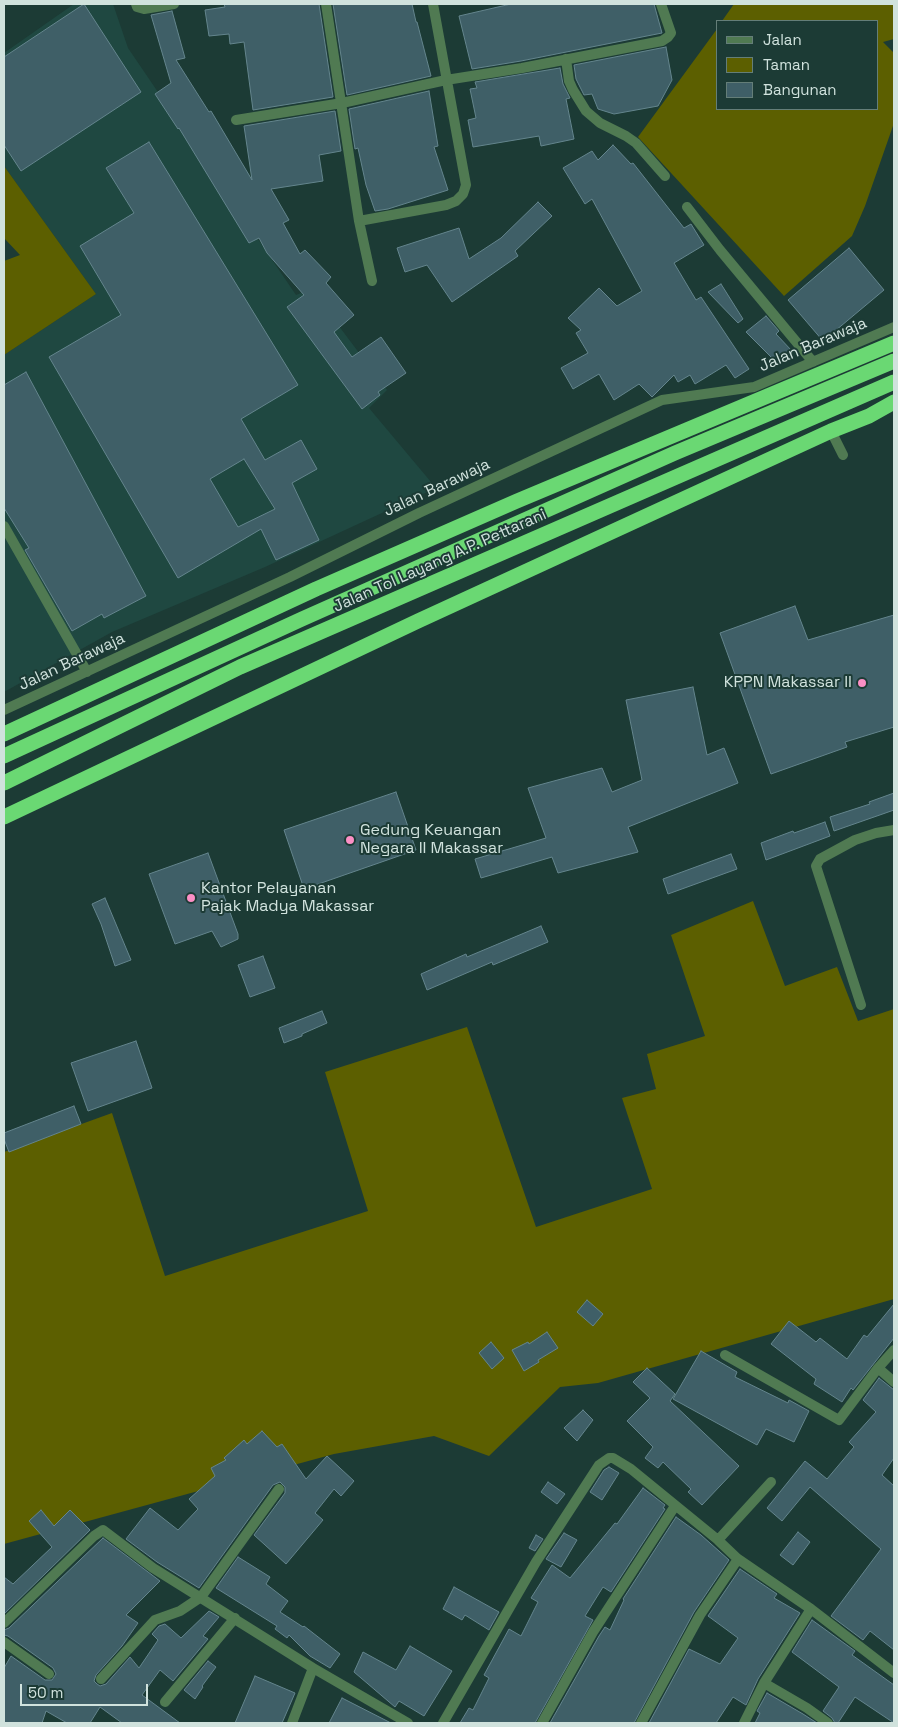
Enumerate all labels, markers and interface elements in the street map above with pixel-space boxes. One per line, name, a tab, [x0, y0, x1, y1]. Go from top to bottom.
legend	[716, 20, 878, 110]
text: Jalan	[763, 30, 802, 49]
text: Taman	[763, 55, 810, 74]
text: Bangunan	[763, 80, 837, 99]
street label: Jalan Barawaja	[756, 314, 870, 376]
street label: Jalan Barawaja	[381, 455, 493, 521]
street label: Jalan Tol Layang A.P. Pettarani	[330, 505, 550, 617]
street label: Jalan Barawaja	[16, 629, 128, 695]
place label: KPPN Makassar II	[724, 673, 852, 693]
marker: KPPN Makassar II	[856, 677, 868, 689]
place label: Gedung Keuangan Negara II Makassar	[360, 821, 503, 859]
marker: Gedung Keuangan Negara II Makassar	[344, 834, 356, 846]
place label: Kantor Pelayanan Pajak Madya Makassar	[201, 879, 374, 917]
marker: Kantor Pelayanan Pajak Madya Makassar	[185, 892, 197, 904]
scale bar	[22, 1674, 150, 1706]
text: 50 m	[28, 1683, 63, 1702]

